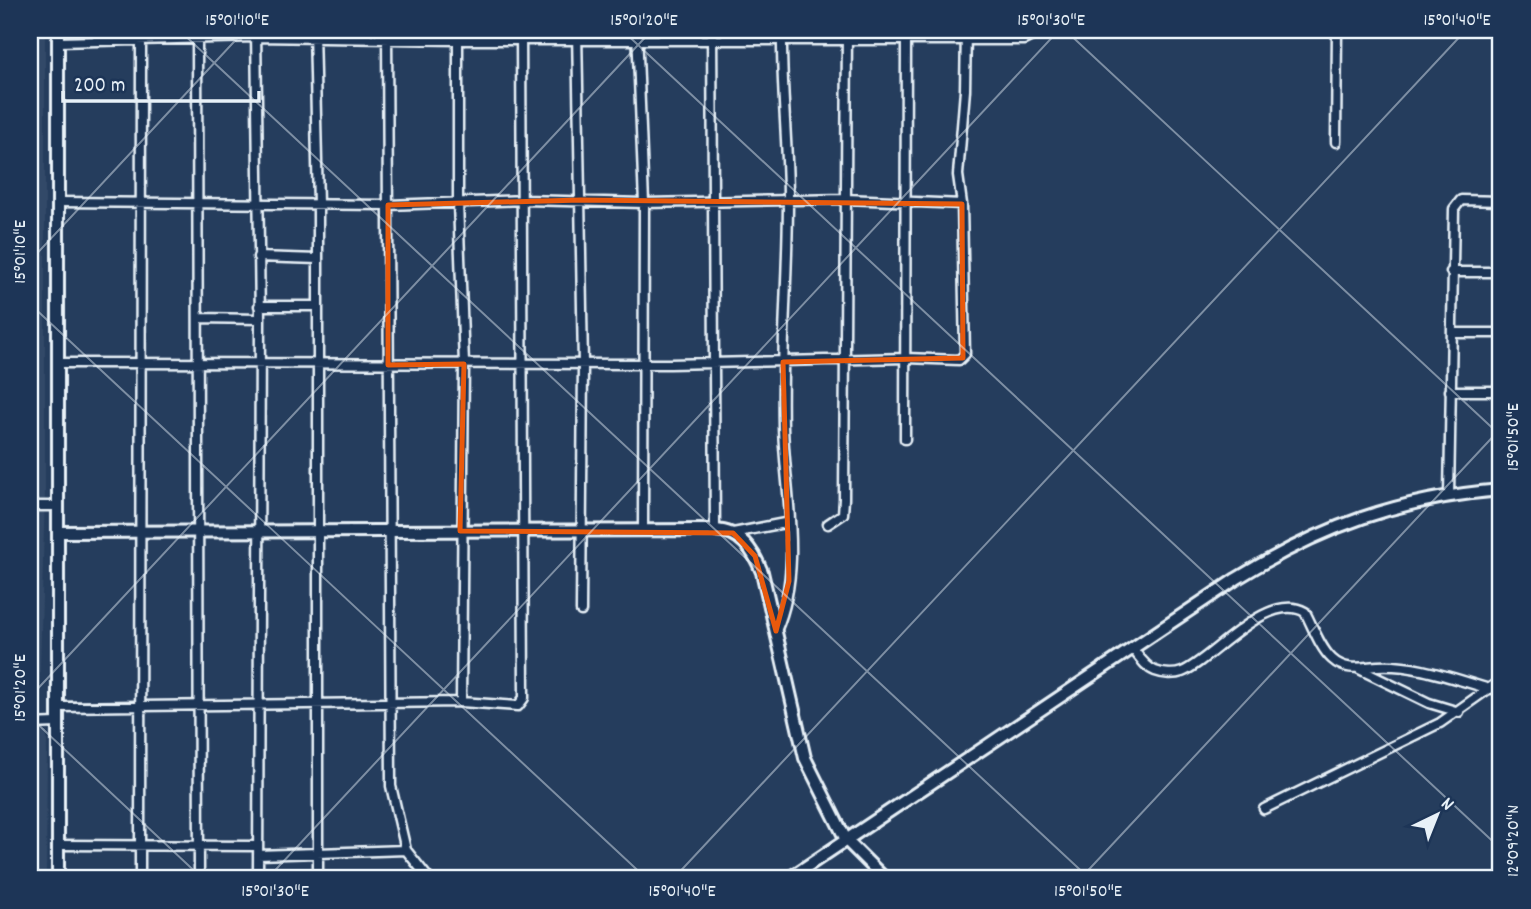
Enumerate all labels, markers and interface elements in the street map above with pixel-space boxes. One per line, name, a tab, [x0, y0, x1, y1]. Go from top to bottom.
text: 15°01'10"E	[205, 9, 269, 34]
text: 15°01'20"E	[610, 9, 678, 34]
text: 15°01'30"E	[1017, 9, 1085, 34]
text: 15°01'40"E	[1423, 9, 1491, 34]
scale bar	[63, 60, 259, 104]
text: 200 m	[74, 72, 125, 102]
text: 15°01'10"E	[9, 220, 34, 284]
text: 15°01'50"E	[1502, 403, 1527, 471]
text: 15°01'20"E	[9, 654, 34, 722]
north arrow	[1402, 780, 1472, 850]
text: N	[1434, 792, 1459, 818]
text: 12°09'20"N	[1502, 805, 1527, 877]
text: 15°01'30"E	[241, 880, 309, 905]
text: 15°01'40"E	[648, 880, 716, 905]
text: 15°01'50"E	[1054, 880, 1122, 905]

